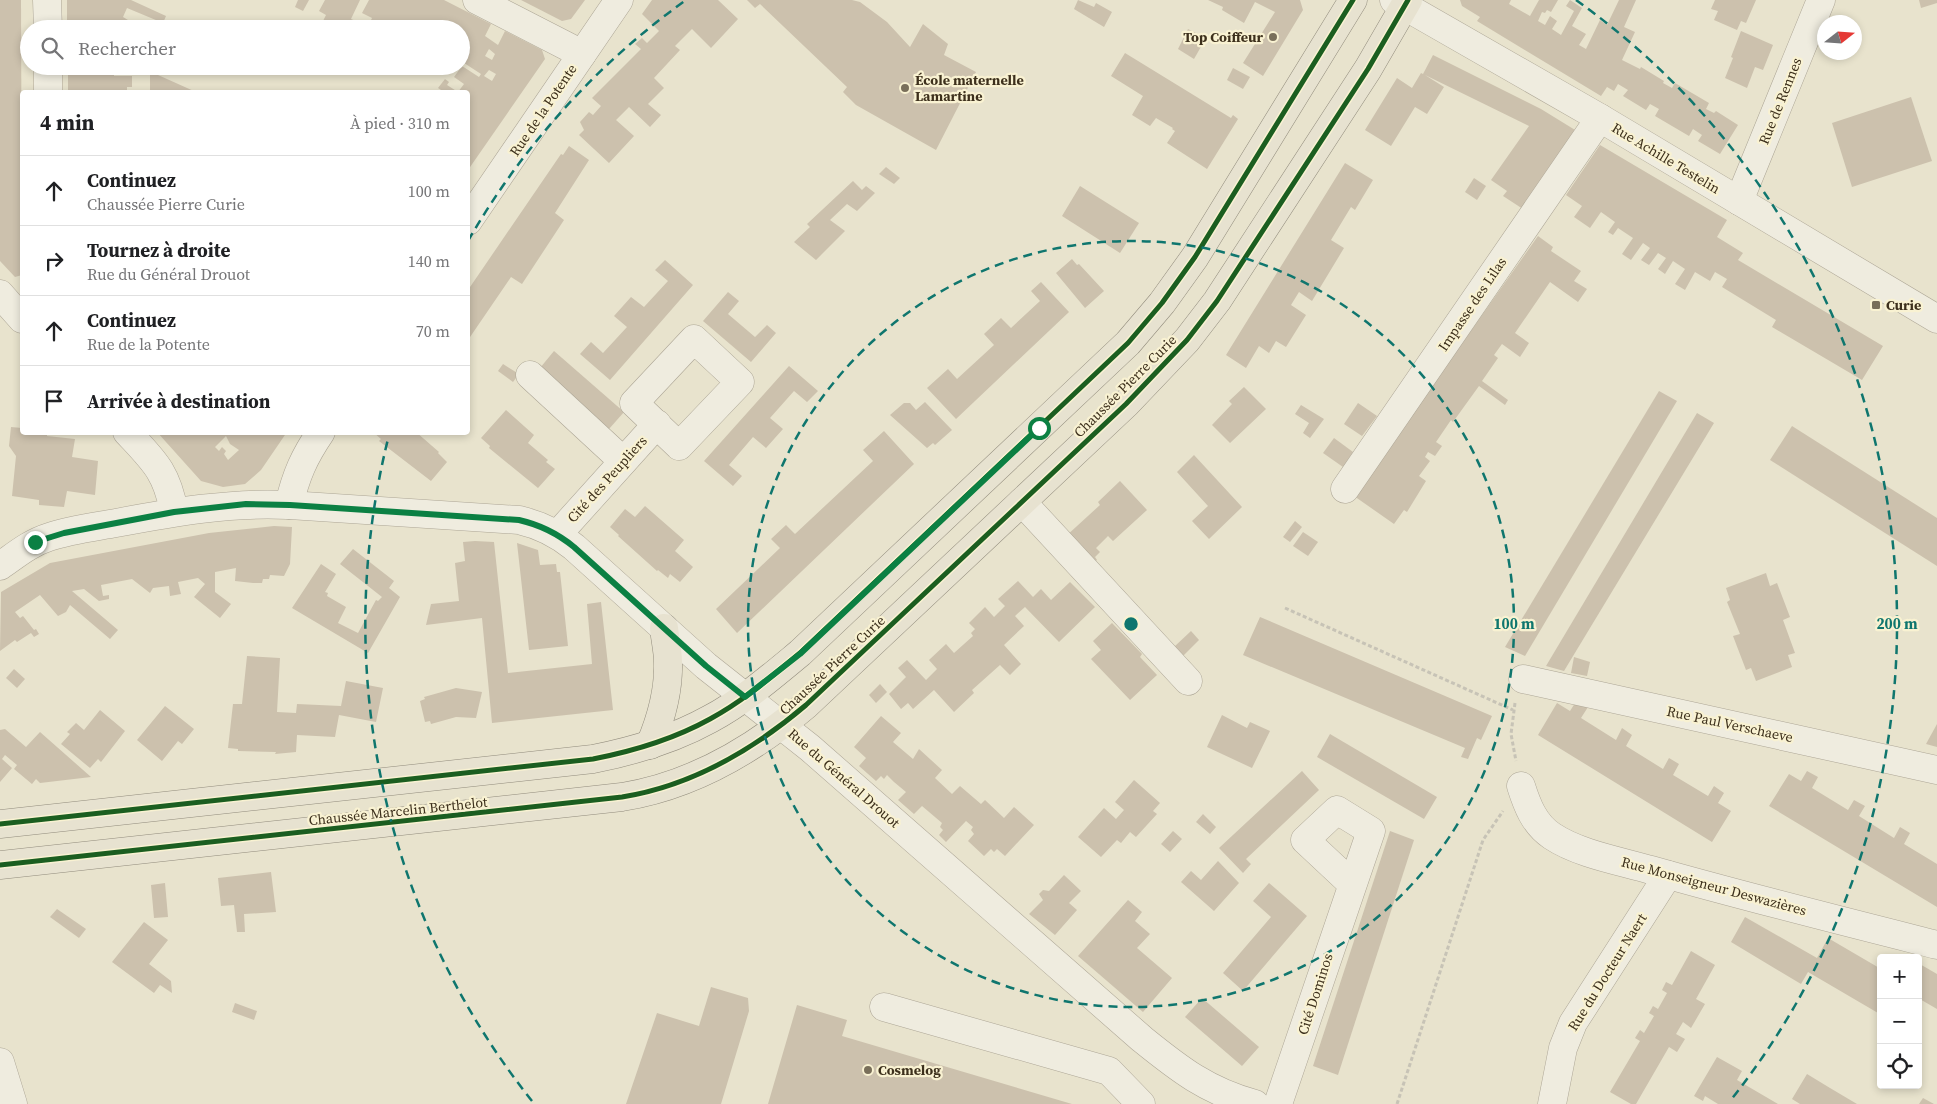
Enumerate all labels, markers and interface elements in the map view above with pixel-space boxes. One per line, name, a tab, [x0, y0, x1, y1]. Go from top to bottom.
north arrow	[1817, 15, 1862, 60]
search box	[20, 20, 470, 75]
place label: Top Coiffeur	[1183, 27, 1263, 47]
marker: Top Coiffeur	[1267, 31, 1279, 43]
icon: search	[38, 34, 66, 62]
text: Rechercher	[78, 35, 176, 61]
street label: Rue de Rennes	[1753, 55, 1807, 147]
street label: Rue de la Potente	[505, 60, 581, 160]
place label: École maternelle Lamartine	[915, 70, 1024, 106]
marker: École maternelle Lamartine	[899, 82, 911, 94]
text: 4 min	[40, 108, 95, 137]
text: À pied · 310 m	[350, 112, 450, 134]
street label: Rue Achille Testelin	[1608, 118, 1724, 199]
text: Continuez	[87, 167, 176, 193]
icon: ahead	[40, 177, 68, 205]
text: 100 m	[408, 180, 450, 202]
text: Chaussée Pierre Curie	[87, 193, 245, 215]
text: Tournez à droite	[87, 237, 230, 263]
icon: right	[40, 247, 68, 275]
text: 140 m	[408, 250, 450, 272]
street label: Impasse des Lilas	[1433, 253, 1511, 355]
text: Rue du Général Drouot	[87, 263, 250, 285]
place label: Curie	[1886, 295, 1921, 315]
marker: Curie	[1870, 299, 1882, 311]
text: Continuez	[87, 307, 176, 333]
icon: ahead	[40, 317, 68, 345]
text: 70 m	[416, 320, 450, 342]
street label: Chaussée Pierre Curie	[1069, 330, 1181, 442]
text: Rue de la Potente	[87, 333, 210, 355]
icon: arrive	[40, 387, 68, 415]
text: Arrivée à destination	[87, 388, 270, 414]
route start	[1028, 417, 1051, 440]
street label: Cité des Peupliers	[562, 431, 652, 527]
route end	[24, 531, 47, 554]
street label: Chaussée Pierre Curie	[775, 611, 889, 719]
text: 100 m	[1493, 613, 1535, 634]
text: 200 m	[1876, 613, 1918, 634]
centre of rings	[1122, 615, 1140, 633]
street label: Rue Paul Verschaeve	[1665, 701, 1795, 747]
street label: Rue du Général Drouot	[784, 724, 905, 833]
street label: Chaussée Marcelin Berthelot	[308, 792, 489, 830]
street label: Rue Monseigneur Deswazières	[1619, 852, 1809, 920]
street label: Rue du Docteur Naert	[1563, 909, 1652, 1035]
street label: Cité Dominos	[1292, 951, 1338, 1037]
map controls	[1877, 954, 1922, 1089]
button: +	[1877, 954, 1922, 999]
button: −	[1877, 999, 1922, 1044]
button: locate	[1877, 1044, 1922, 1089]
place label: Cosmelog	[878, 1060, 941, 1080]
marker: Cosmelog	[862, 1064, 874, 1076]

